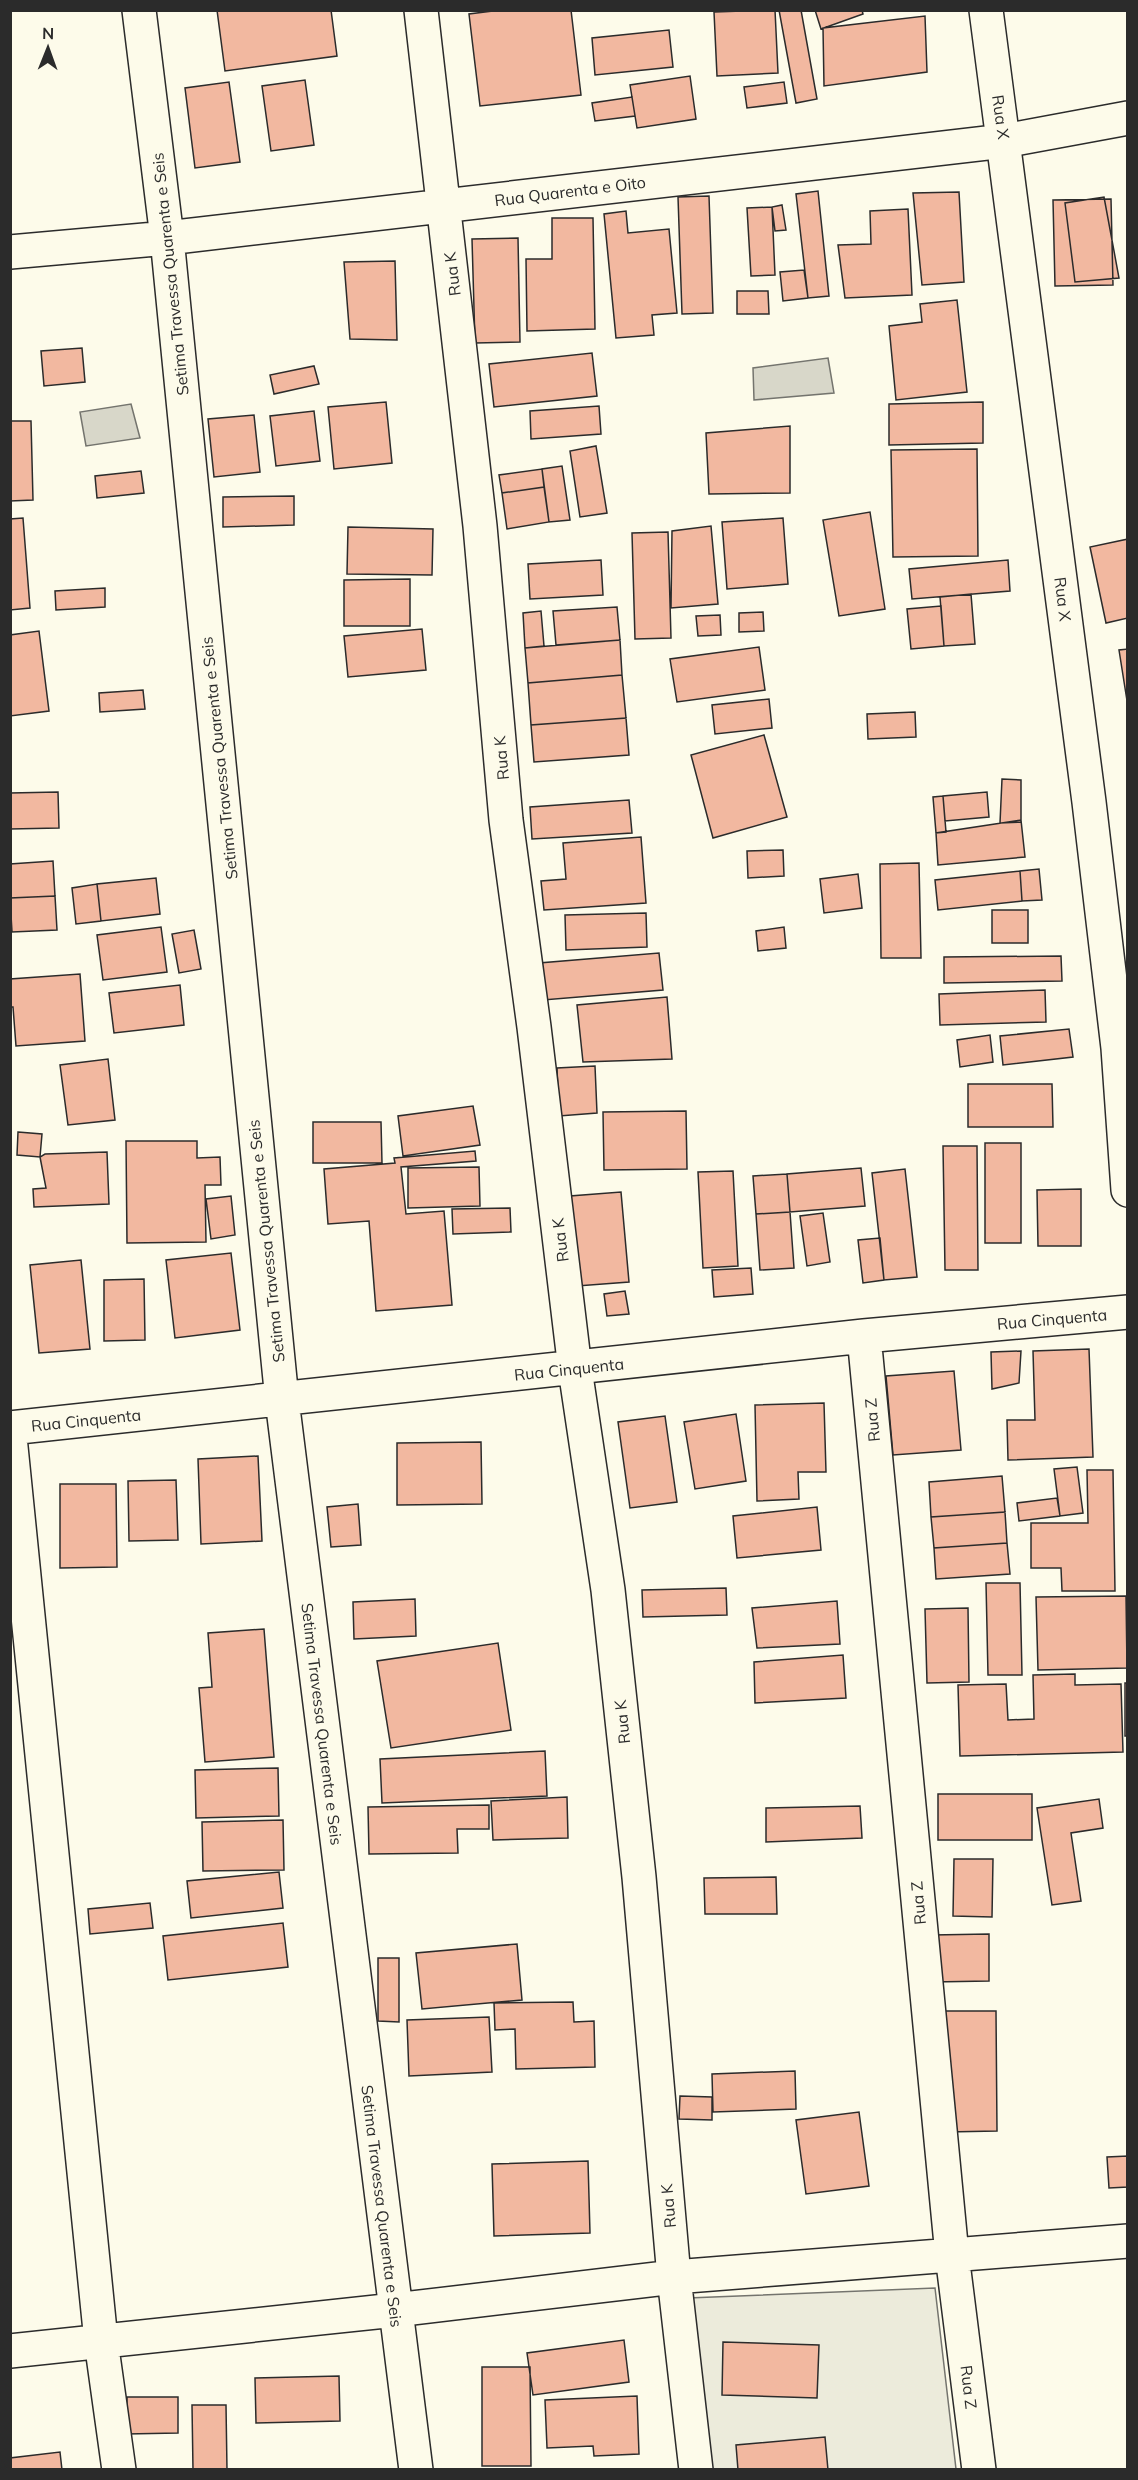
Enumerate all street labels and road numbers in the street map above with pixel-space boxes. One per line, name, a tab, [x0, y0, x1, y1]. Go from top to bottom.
street label: Rua X	[988, 94, 1014, 141]
street label: Setima Travessa Quarenta e Seis	[147, 152, 193, 396]
street label: Rua Quarenta e Oito	[493, 172, 647, 210]
street label: Rua K	[439, 250, 465, 297]
street label: Rua X	[1050, 576, 1076, 623]
street label: Setima Travessa Quarenta e Seis	[196, 636, 242, 880]
street label: Rua K	[489, 734, 513, 781]
street label: Setima Travessa Quarenta e Seis	[243, 1119, 289, 1363]
street label: Rua K	[547, 1216, 573, 1263]
street label: Rua Cinquenta	[996, 1304, 1108, 1334]
street label: Rua Cinquenta	[513, 1353, 625, 1385]
street label: Rua Z	[860, 1397, 884, 1443]
street label: Rua Cinquenta	[30, 1404, 142, 1436]
street label: Setima Travessa Quarenta e Seis	[297, 1602, 347, 1846]
street label: Rua K	[610, 1698, 634, 1745]
street label: Rua Z	[906, 1880, 930, 1926]
street label: Setima Travessa Quarenta e Seis	[357, 2084, 407, 2328]
street label: Rua K	[656, 2182, 680, 2229]
street label: Rua Z	[956, 2364, 982, 2410]

